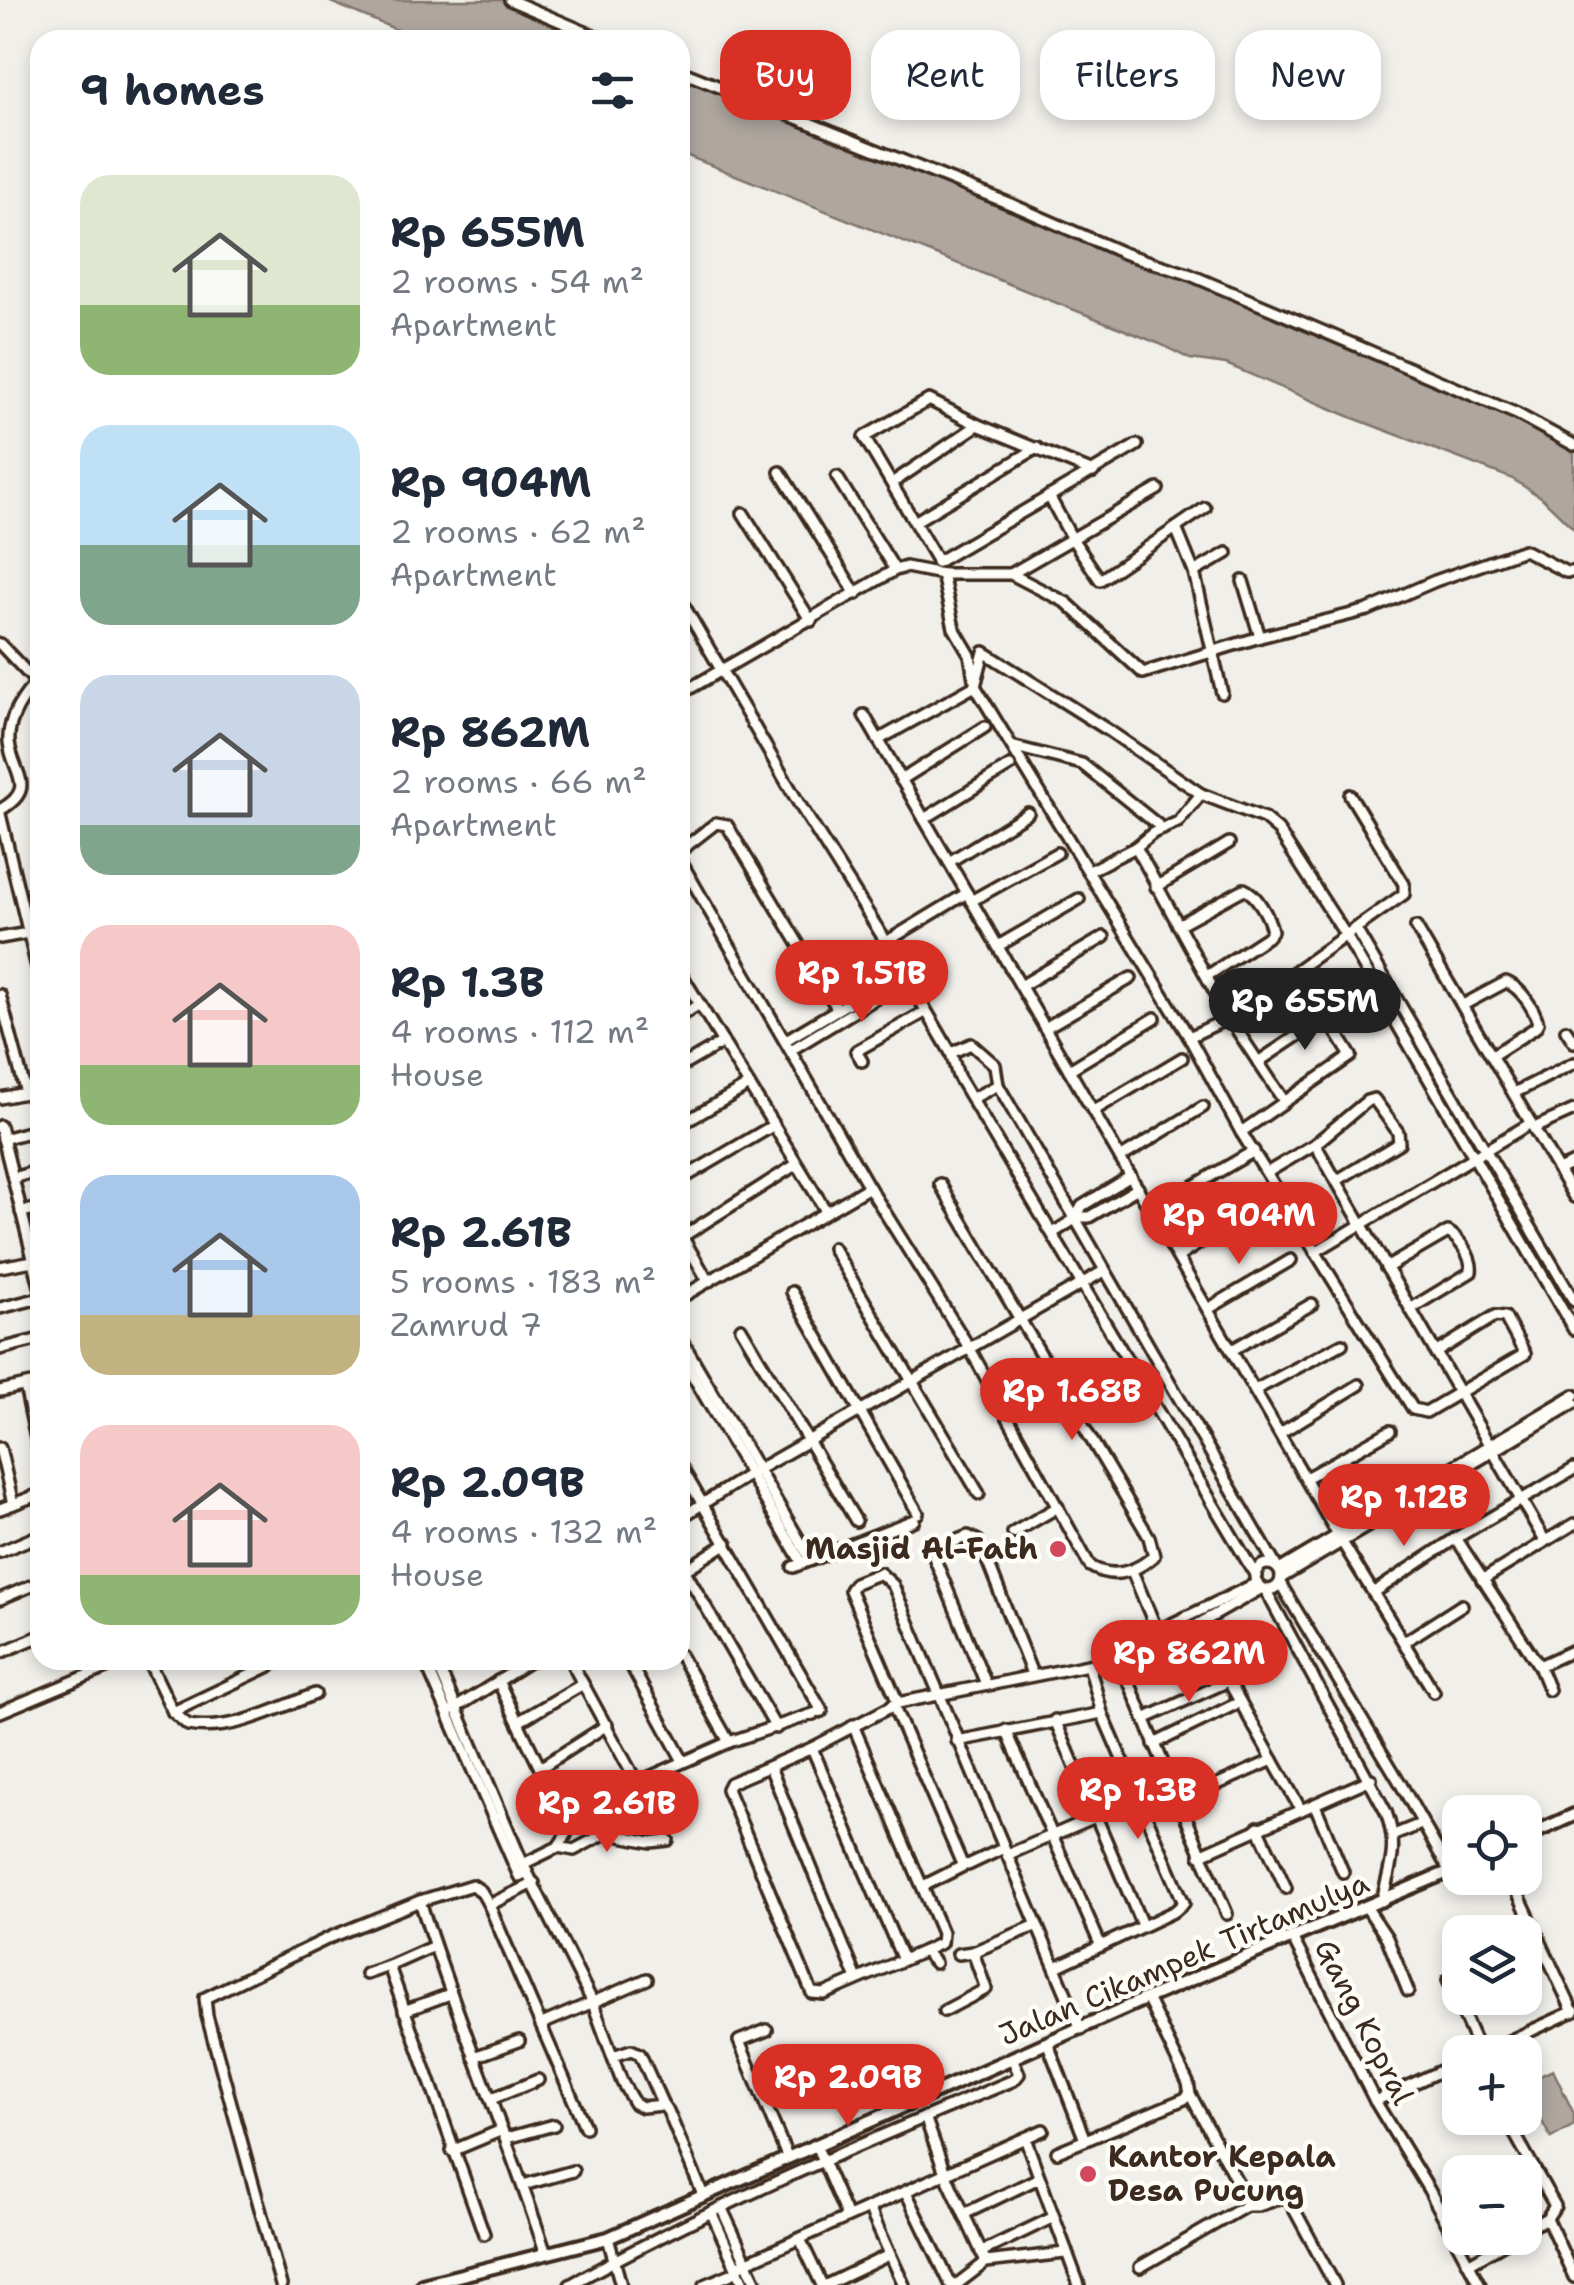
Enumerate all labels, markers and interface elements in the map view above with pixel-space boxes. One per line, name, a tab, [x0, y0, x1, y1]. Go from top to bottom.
chip: Buy	[720, 30, 851, 120]
chip: Rent	[871, 30, 1020, 120]
chip: Filters	[1040, 30, 1215, 120]
chip: New	[1235, 30, 1381, 120]
text: 9 homes	[80, 62, 265, 118]
icon: filters	[585, 63, 640, 118]
text: Rp 655M	[390, 204, 585, 260]
icon: home	[160, 215, 280, 335]
text: 2 rooms · 54 m²	[390, 260, 644, 303]
text: Apartment	[390, 303, 557, 346]
text: Rp 904M	[390, 454, 591, 510]
icon: home	[160, 465, 280, 585]
text: 2 rooms · 62 m²	[390, 510, 646, 553]
text: Apartment	[390, 553, 557, 596]
text: Rp 862M	[390, 704, 590, 760]
icon: home	[160, 715, 280, 835]
text: 2 rooms · 66 m²	[390, 760, 647, 803]
text: Apartment	[390, 803, 557, 846]
pin: Rp 1.51B	[759, 940, 965, 1025]
text: Rp 1.51B	[797, 951, 927, 994]
text: Rp 1.3B	[390, 954, 545, 1010]
icon: home	[160, 965, 280, 1085]
pin: Rp 655M	[1213, 968, 1397, 1053]
text: Rp 655M	[1231, 979, 1379, 1022]
text: 4 rooms · 112 m²	[390, 1010, 649, 1053]
text: House	[390, 1053, 484, 1096]
pin: Rp 904M	[1147, 1182, 1331, 1267]
text: Rp 904M	[1162, 1193, 1316, 1236]
text: Rp 2.61B	[390, 1204, 572, 1260]
icon: home	[160, 1215, 280, 1335]
text: 5 rooms · 183 m²	[390, 1260, 656, 1303]
text: Zamrud 7	[390, 1303, 542, 1346]
pin: Rp 1.68B	[969, 1358, 1175, 1443]
text: Rp 1.68B	[1002, 1369, 1142, 1412]
text: Rp 2.09B	[390, 1454, 585, 1510]
pin: Rp 1.12B	[1301, 1464, 1507, 1549]
icon: home	[160, 1465, 280, 1585]
text: Rp 1.12B	[1340, 1475, 1468, 1518]
text: 4 rooms · 132 m²	[390, 1510, 657, 1553]
place label: Masjid Al-Fath	[805, 1528, 1038, 1569]
marker: Masjid Al-Fath	[1047, 1538, 1069, 1560]
text: House	[390, 1553, 484, 1596]
pin: Rp 862M	[1097, 1620, 1281, 1705]
text: Rp 862M	[1113, 1631, 1265, 1674]
pin: Rp 1.3B	[1046, 1757, 1230, 1842]
text: Rp 1.3B	[1079, 1768, 1197, 1811]
pin: Rp 2.61B	[504, 1770, 710, 1855]
text: Rp 2.61B	[538, 1781, 676, 1824]
map controls	[1442, 1795, 1542, 2255]
button: locate	[1442, 1795, 1542, 1895]
street label: Jalan Cikampek Tirtamulya	[993, 1862, 1375, 2055]
button: layers	[1442, 1915, 1542, 2015]
street label: Gang Kopral	[1305, 1932, 1424, 2112]
button: +	[1442, 2035, 1542, 2135]
pin: Rp 2.09B	[745, 2044, 951, 2129]
text: Rp 2.09B	[774, 2055, 922, 2098]
place label: Kantor Kepala Desa Pucung	[1108, 2136, 1336, 2211]
button: −	[1442, 2155, 1542, 2255]
marker: Kantor Kepala Desa Pucung	[1077, 2163, 1099, 2185]

